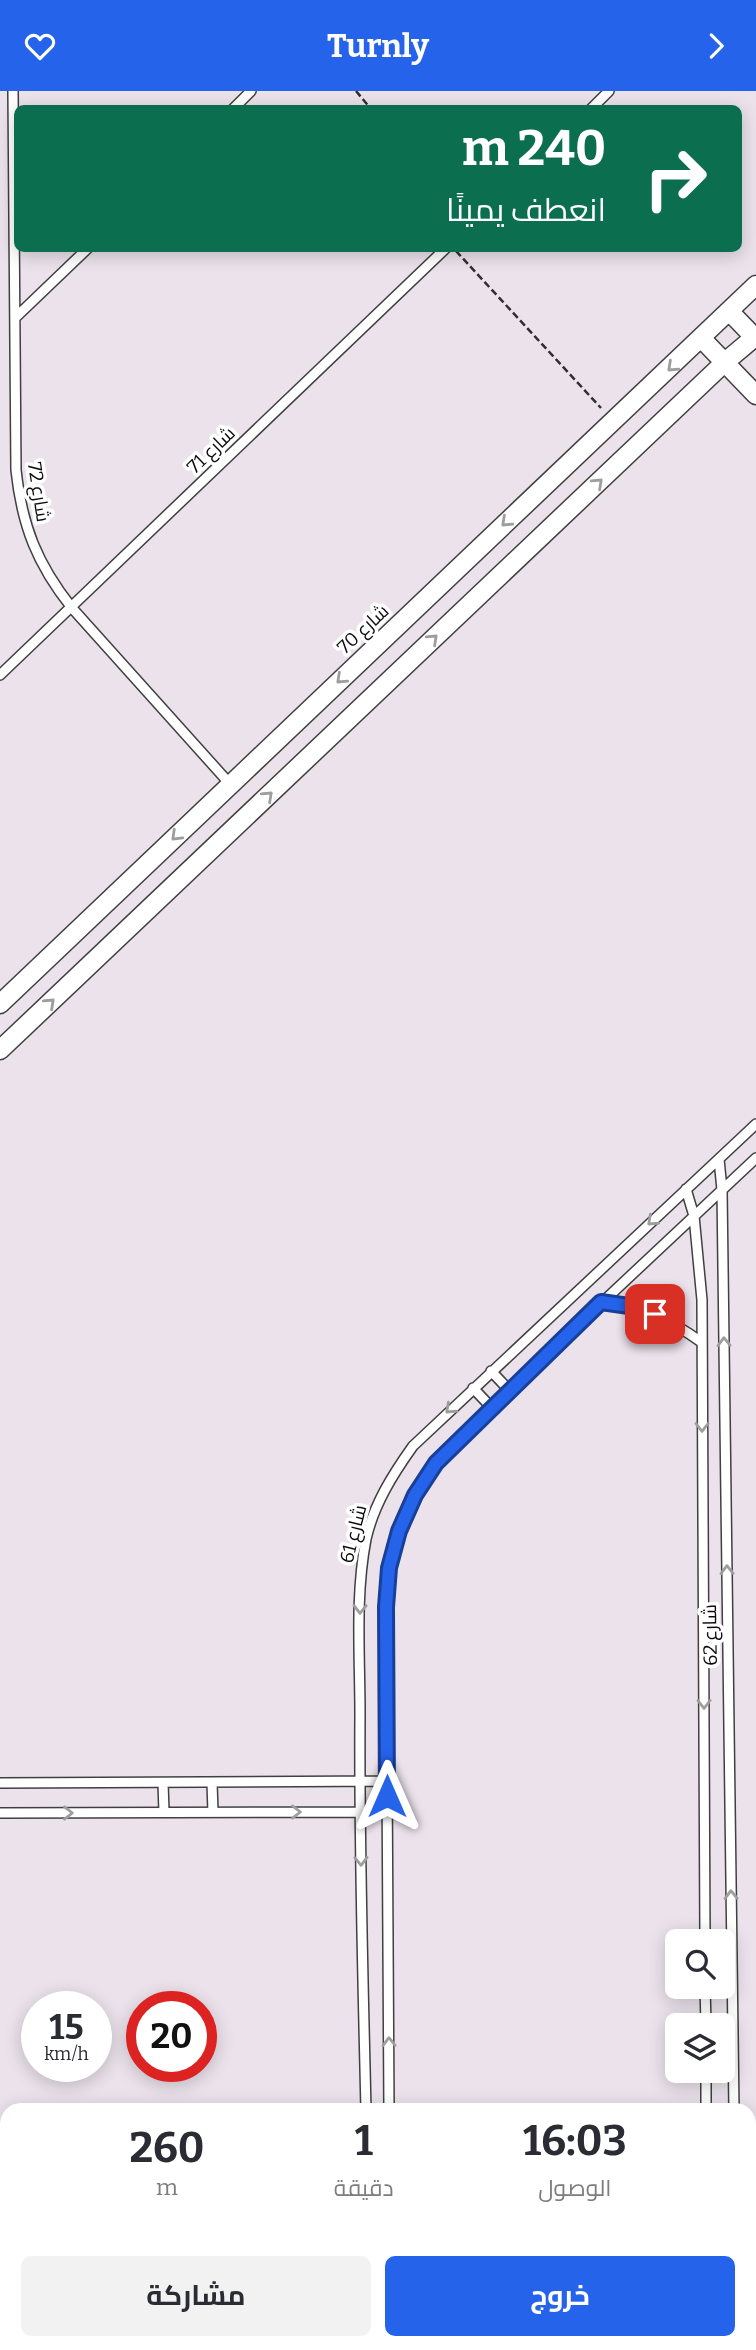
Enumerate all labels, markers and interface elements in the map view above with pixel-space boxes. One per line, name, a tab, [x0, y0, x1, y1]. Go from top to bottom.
icon: heart	[21, 27, 59, 65]
text: Turnly	[327, 27, 429, 65]
icon: forward	[697, 27, 735, 65]
text: 240 m	[462, 119, 606, 178]
icon: right	[630, 133, 721, 224]
text: انعطف يمينًا	[446, 191, 606, 229]
one-way arrow	[667, 358, 680, 371]
street label: شارع 71	[182, 422, 241, 480]
street label: شارع 72	[21, 460, 55, 524]
one-way arrow	[590, 478, 603, 491]
one-way arrow	[501, 514, 514, 527]
street label: شارع 70	[332, 599, 395, 660]
one-way arrow	[425, 635, 438, 648]
one-way arrow	[336, 671, 349, 683]
one-way arrow	[260, 792, 273, 804]
one-way arrow	[171, 827, 184, 840]
one-way arrow	[41, 999, 54, 1012]
one-way arrow	[647, 1212, 660, 1225]
pin	[625, 1284, 685, 1344]
icon: arrive	[636, 1295, 674, 1333]
one-way arrow	[716, 1337, 731, 1348]
one-way arrow	[445, 1401, 458, 1414]
one-way arrow	[694, 1422, 710, 1433]
street label: شارع 61	[335, 1502, 373, 1566]
one-way arrow	[719, 1564, 734, 1575]
one-way arrow	[352, 1604, 368, 1615]
street label: شارع 62	[698, 1604, 724, 1666]
one-way arrow	[696, 1698, 711, 1709]
position arrow	[350, 1759, 424, 1833]
one-way arrow	[291, 1804, 301, 1820]
one-way arrow	[63, 1805, 74, 1821]
one-way arrow	[353, 1856, 369, 1867]
one-way arrow	[723, 1890, 739, 1900]
map controls	[665, 1929, 735, 2083]
button: search	[665, 1929, 735, 1999]
speed limit sign: 20	[126, 1991, 217, 2082]
text: 15	[49, 2006, 84, 2048]
button: layers	[665, 2013, 735, 2083]
one-way arrow	[381, 2037, 397, 2047]
text: km/h	[44, 2043, 89, 2065]
text: 1	[355, 2116, 373, 2166]
text: 16:03	[523, 2116, 627, 2166]
text: 260	[129, 2123, 205, 2173]
text: m	[156, 2173, 178, 2201]
text: دقيقة	[334, 2174, 394, 2202]
text: الوصول	[538, 2174, 611, 2202]
button: مشاركة	[21, 2256, 371, 2336]
button: خروج	[385, 2256, 735, 2336]

